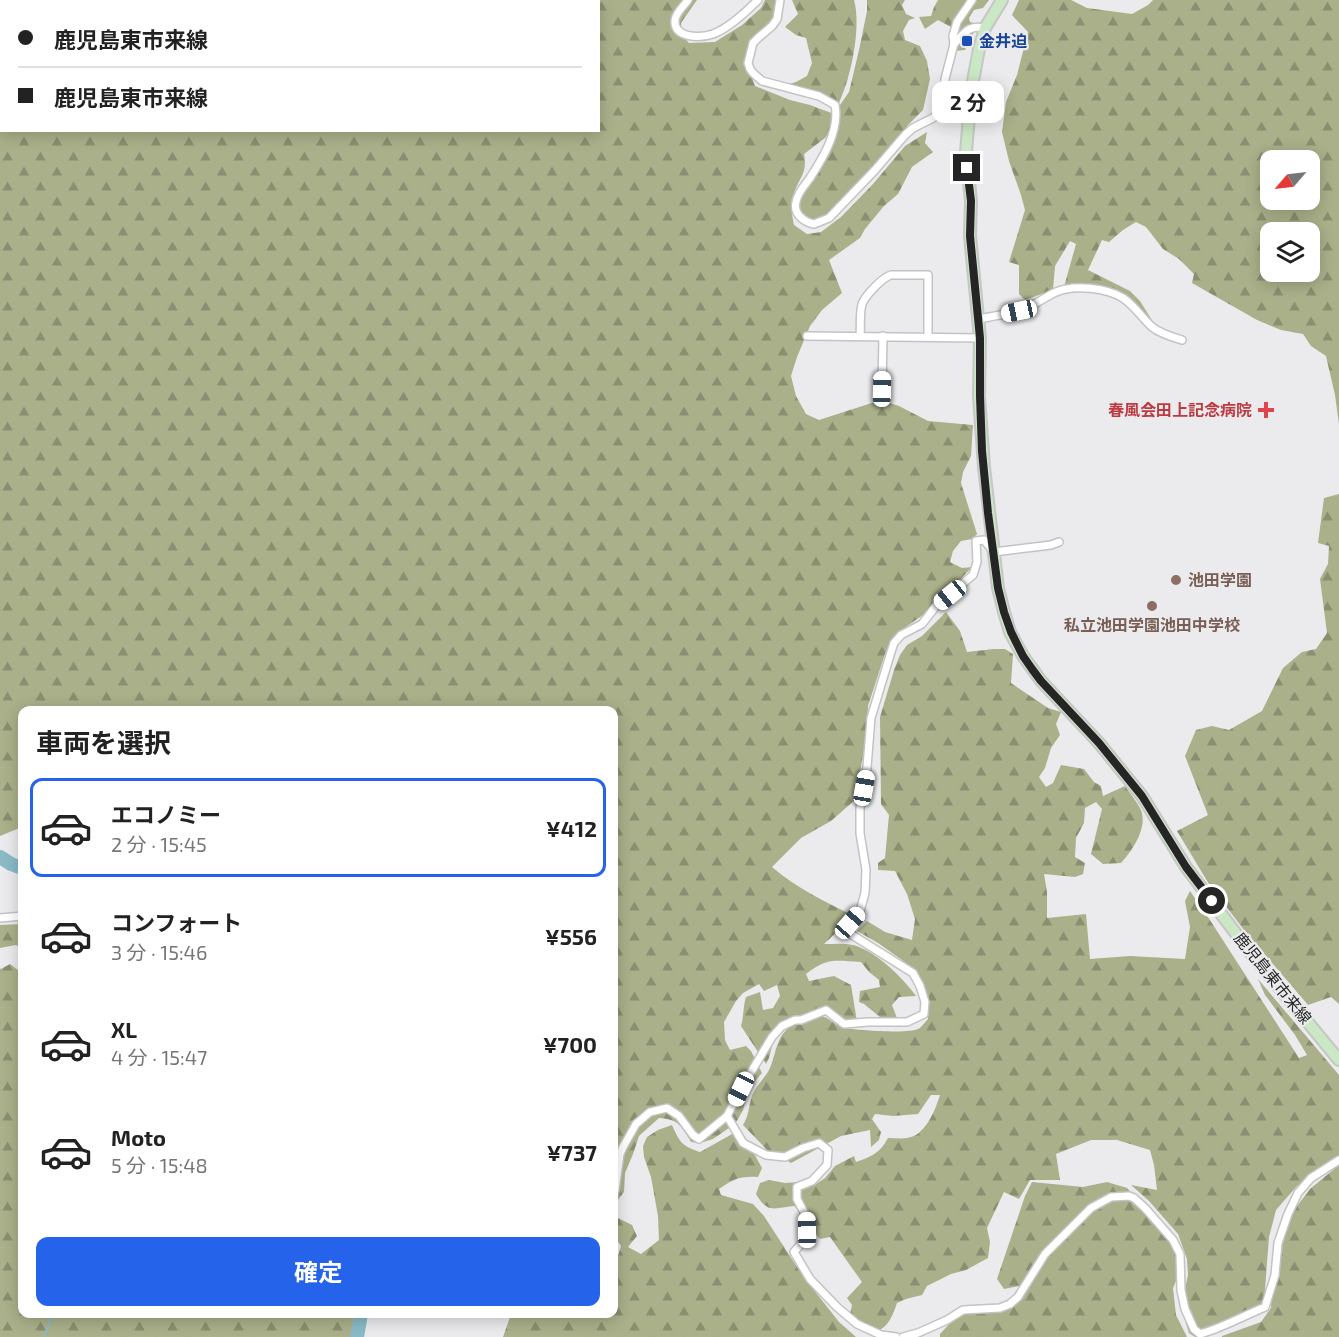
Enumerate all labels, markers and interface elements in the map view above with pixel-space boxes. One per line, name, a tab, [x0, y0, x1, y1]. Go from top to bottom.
text: 鹿児島東市来線	[54, 26, 208, 52]
place label: 金井迫	[979, 31, 1027, 50]
marker: 金井迫	[960, 34, 974, 48]
callout: 2 分	[931, 81, 1003, 123]
text: 鹿児島東市来線	[54, 84, 208, 110]
text: 2 分	[950, 90, 986, 114]
north arrow	[1260, 150, 1320, 210]
map controls	[1260, 150, 1320, 282]
route end	[953, 154, 980, 181]
button: layers	[1260, 222, 1320, 282]
car	[1000, 298, 1038, 324]
car	[873, 371, 891, 407]
place label: 春風会田上記念病院	[1108, 400, 1252, 419]
marker: 春風会田上記念病院	[1257, 401, 1275, 419]
place label: 池田学園	[1188, 570, 1252, 589]
marker: 池田学園	[1169, 573, 1183, 587]
car	[930, 577, 970, 613]
marker: 私立池田学園池田中学校	[1145, 599, 1159, 613]
place label: 私立池田学園池田中学校	[1064, 615, 1240, 634]
text: 車両を選択	[36, 726, 171, 758]
car	[852, 769, 876, 807]
icon: car	[39, 801, 93, 855]
text: エコノミー	[111, 801, 221, 827]
text: ¥412	[546, 815, 597, 841]
text: 2 分 · 15:45	[111, 832, 207, 856]
route start	[1198, 887, 1225, 914]
car	[831, 904, 869, 942]
icon: car	[39, 909, 93, 963]
text: コンフォート	[111, 909, 242, 935]
text: ¥556	[545, 923, 597, 949]
street label: 鹿児島東市来線	[1231, 928, 1316, 1027]
text: 3 分 · 15:46	[111, 940, 207, 964]
text: XL	[111, 1016, 137, 1042]
icon: car	[39, 1017, 93, 1071]
text: ¥700	[543, 1031, 597, 1057]
text: 4 分 · 15:47	[111, 1045, 207, 1069]
car	[725, 1069, 757, 1109]
text: Moto	[111, 1124, 166, 1150]
icon: car	[39, 1125, 93, 1179]
text: ¥737	[547, 1139, 597, 1165]
text: 5 分 · 15:48	[111, 1153, 208, 1177]
car	[798, 1212, 816, 1248]
button: 確定	[36, 1237, 600, 1306]

